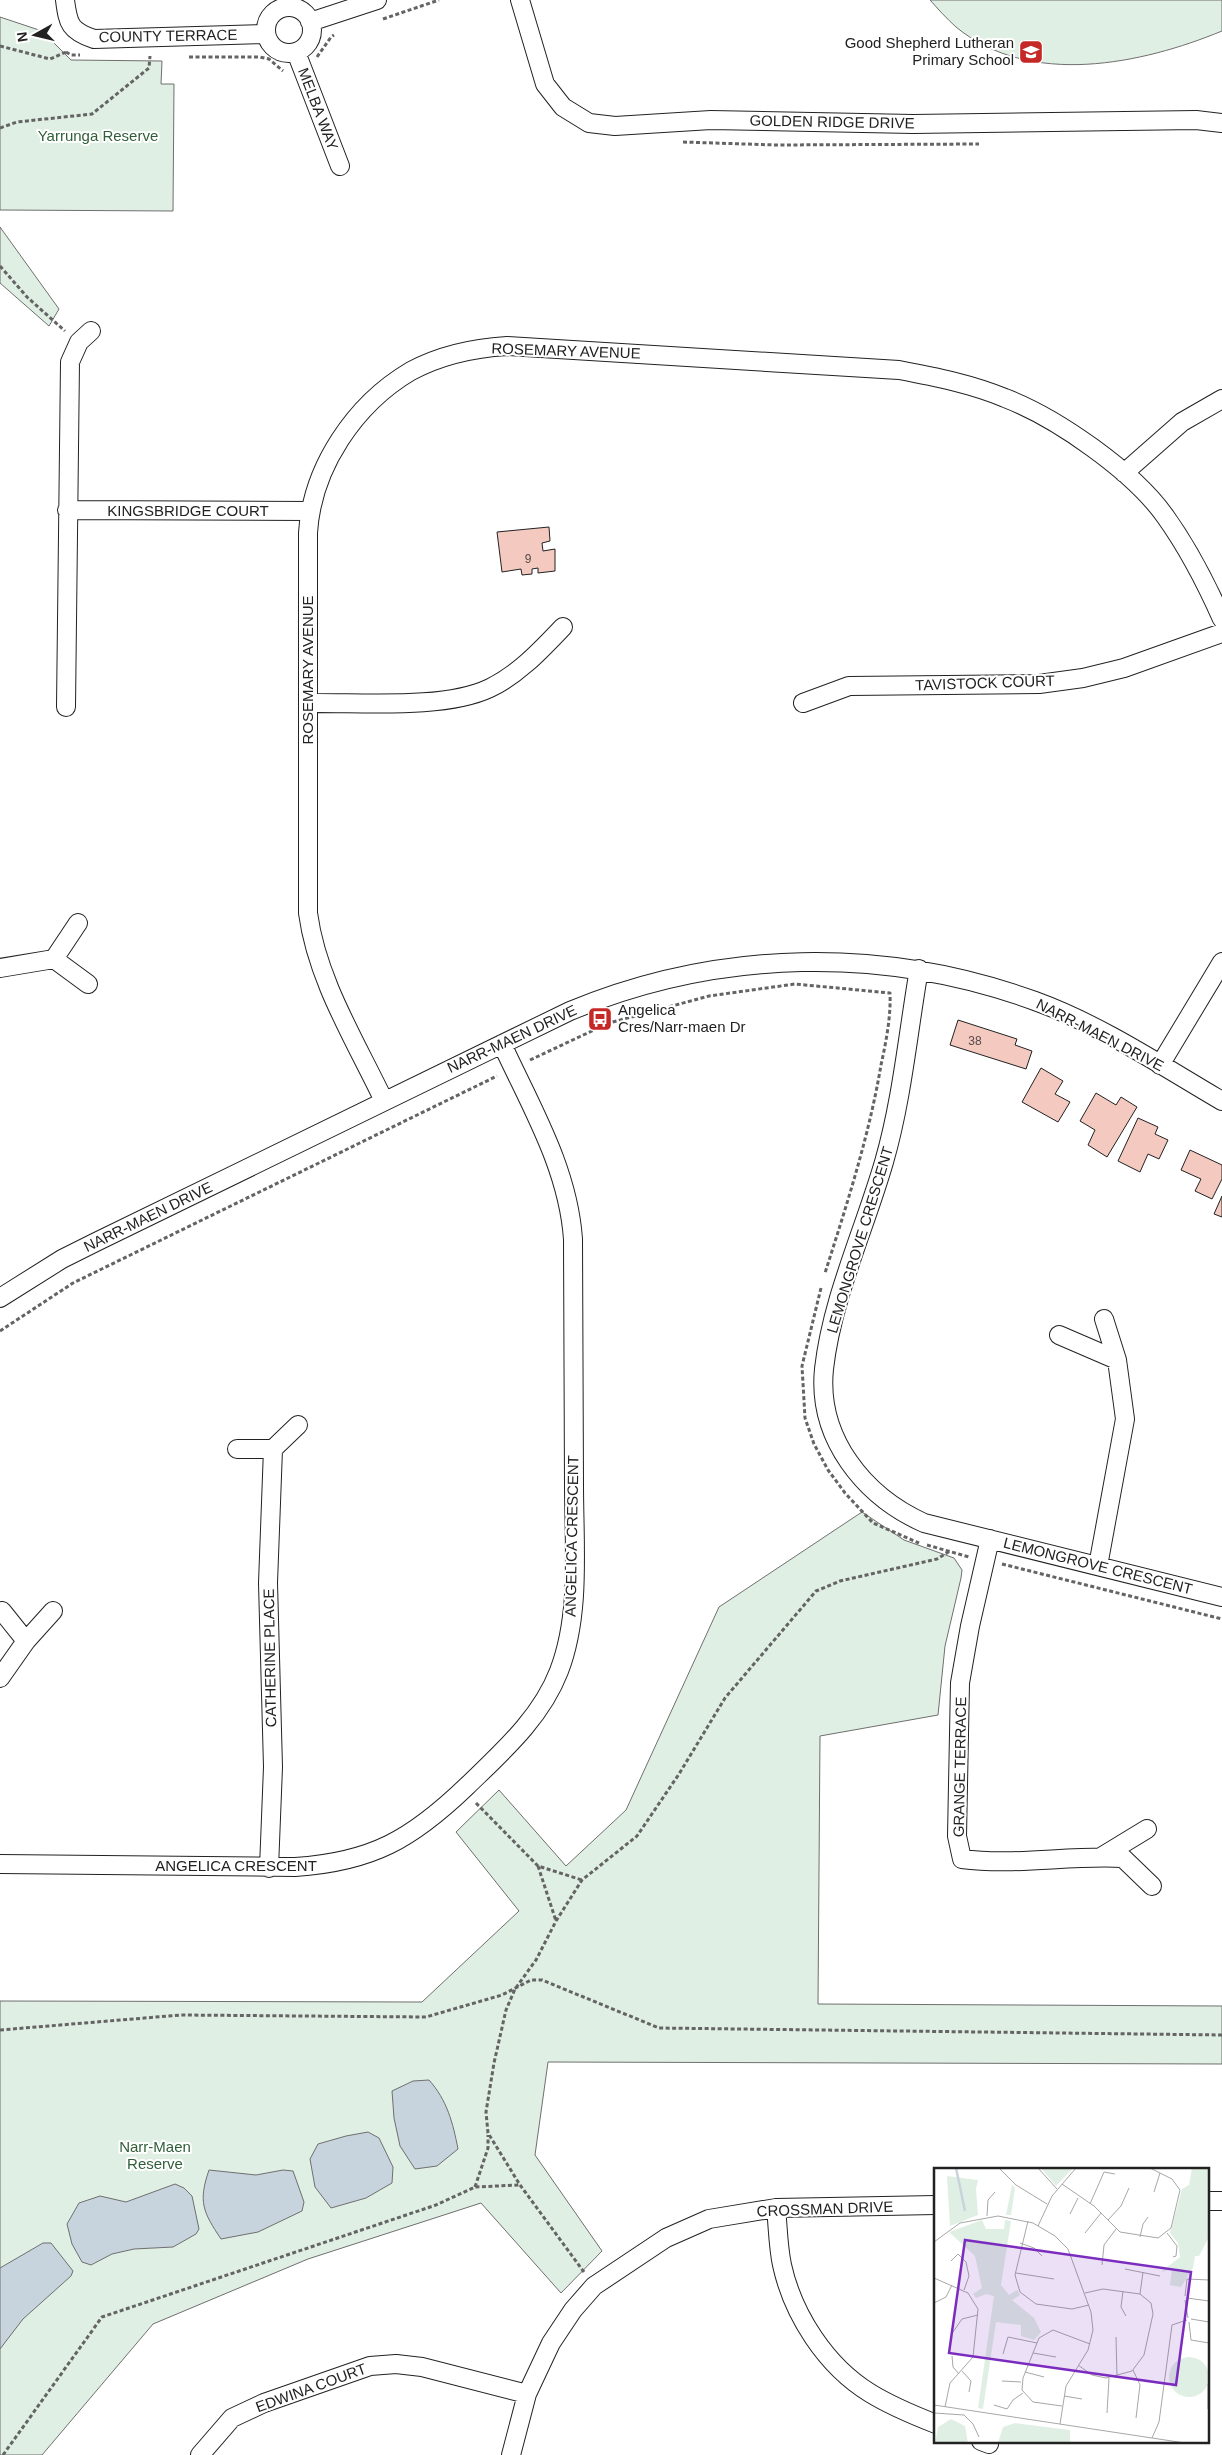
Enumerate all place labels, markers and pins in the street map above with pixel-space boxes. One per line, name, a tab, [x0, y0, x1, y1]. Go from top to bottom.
place label: Good Shepherd Lutheran Primary School	[845, 34, 1014, 68]
school or university icon: Good Shepherd Lutheran Primary School	[1018, 39, 1044, 65]
place label: Angelica Cres/Narr-maen Dr	[618, 1001, 746, 1035]
bus stop icon: Angelica Cres/Narr-maen Dr	[587, 1006, 613, 1032]

